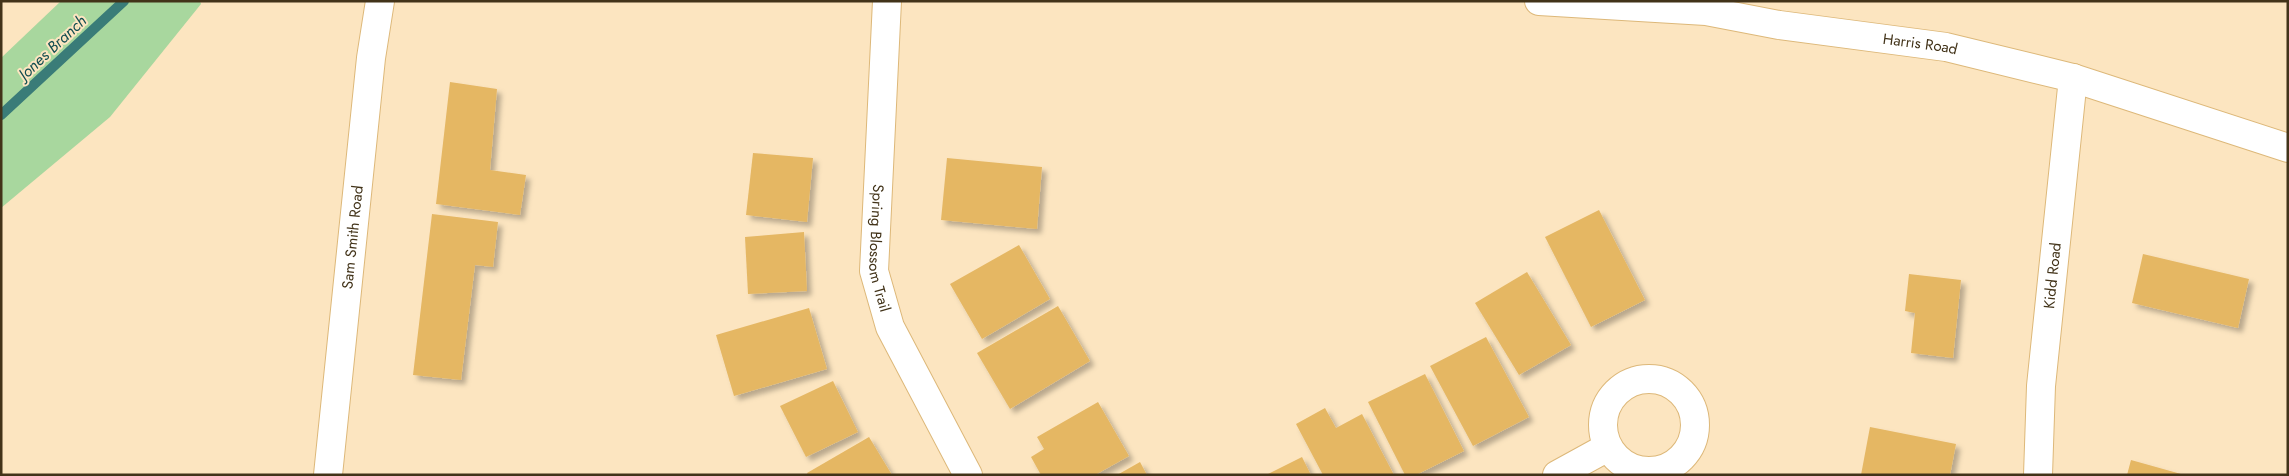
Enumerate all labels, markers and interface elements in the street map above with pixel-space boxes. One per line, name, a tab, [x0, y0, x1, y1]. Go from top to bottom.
water label: Jones Branch	[11, 10, 92, 87]
street label: Harris Road	[1881, 28, 1960, 60]
street label: Sam Smith Road	[336, 184, 369, 290]
street label: Spring Blossom Trail	[863, 184, 896, 315]
street label: Kidd Road	[2038, 241, 2067, 310]

